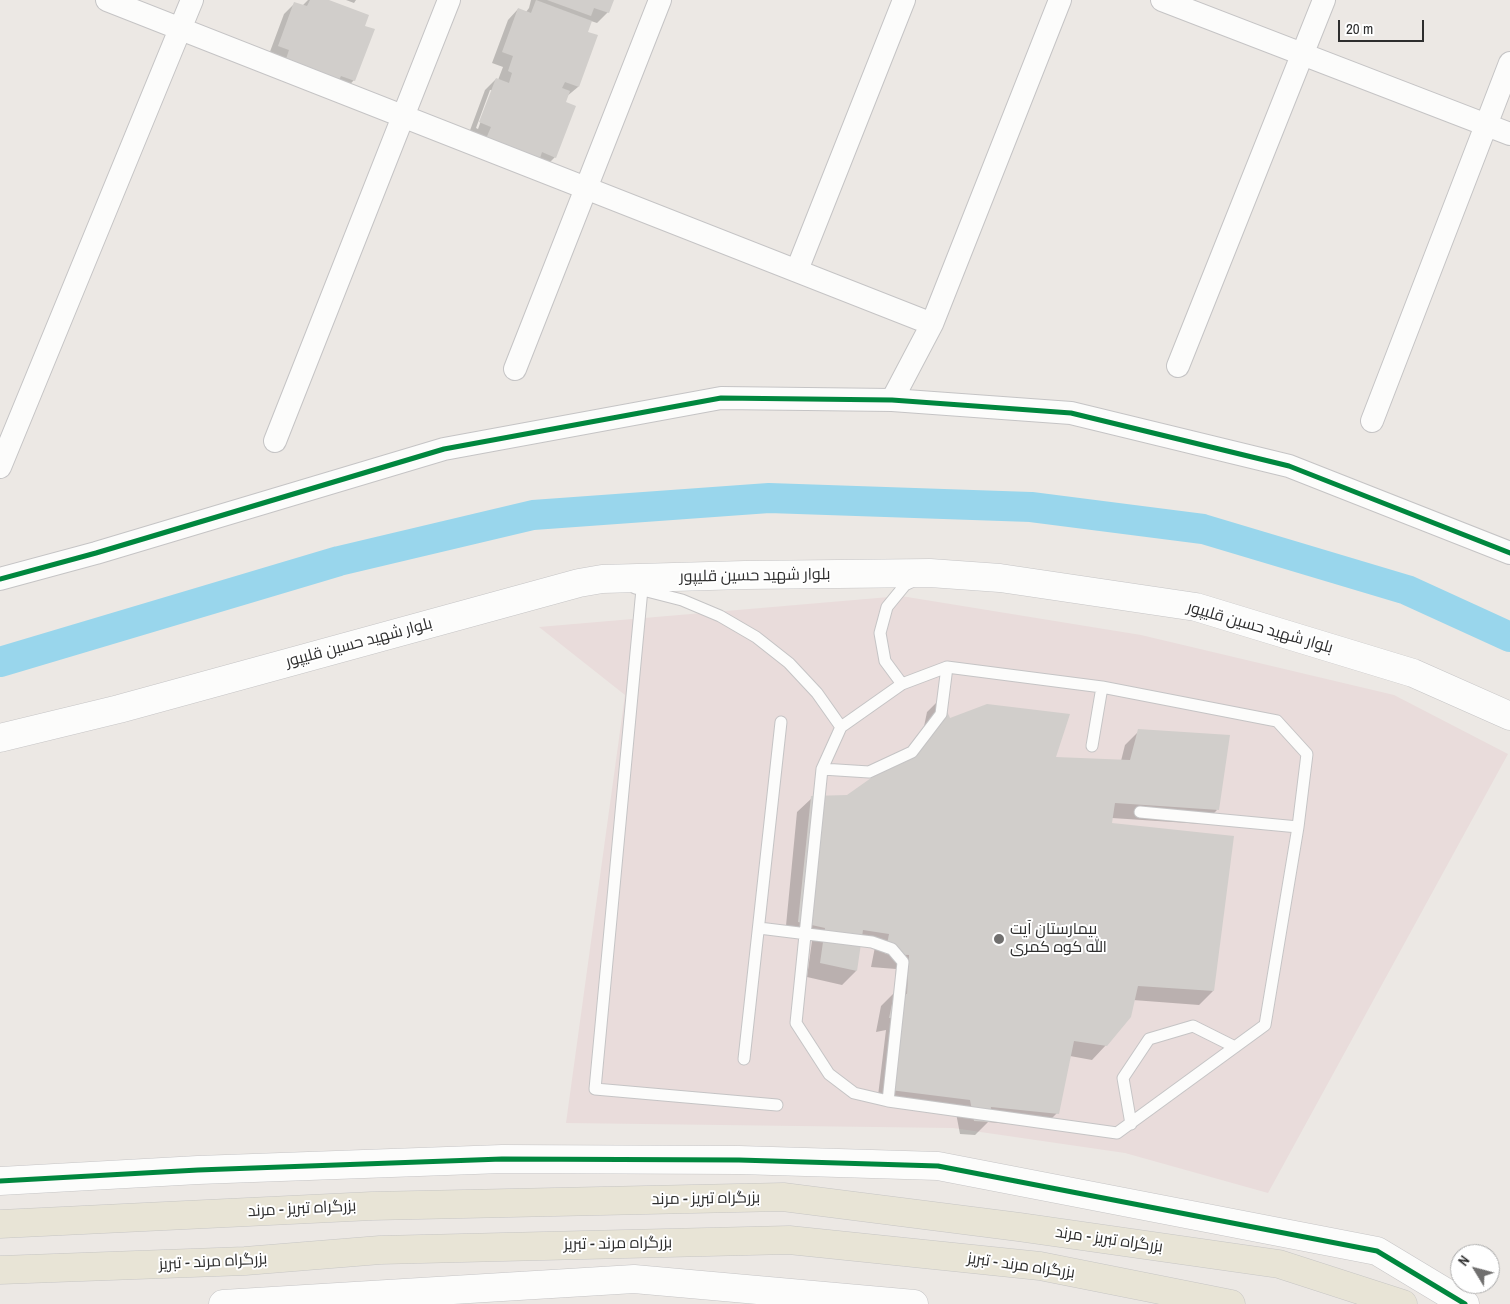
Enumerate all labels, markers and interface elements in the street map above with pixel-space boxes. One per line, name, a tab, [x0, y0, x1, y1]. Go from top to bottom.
scale bar	[1340, 10, 1426, 42]
text: 20 m	[1346, 18, 1373, 39]
street label: بلوار شهید حسین قلیپور	[679, 565, 831, 587]
street label: بلوار شهید حسین قلیپور	[1185, 598, 1335, 658]
street label: بلوار شهید حسین قلیپور	[284, 614, 434, 672]
place label: بیمارستان آیت الله کوه کمری	[1010, 920, 1107, 958]
marker: بیمارستان آیت الله کوه کمری	[992, 932, 1006, 946]
street label: بزرگراه تبریز - مرند	[652, 1188, 760, 1210]
street label: بزرگراه تبریز - مرند	[247, 1197, 357, 1221]
street label: بزرگراه تبریز - مرند	[1054, 1223, 1164, 1257]
street label: بزرگراه مرند - تبریز	[564, 1233, 672, 1255]
north arrow	[1450, 1244, 1500, 1294]
street label: بزرگراه مرند - تبریز	[966, 1249, 1076, 1283]
street label: بزرگراه مرند - تبریز	[158, 1250, 268, 1274]
text: N	[1454, 1252, 1473, 1269]

